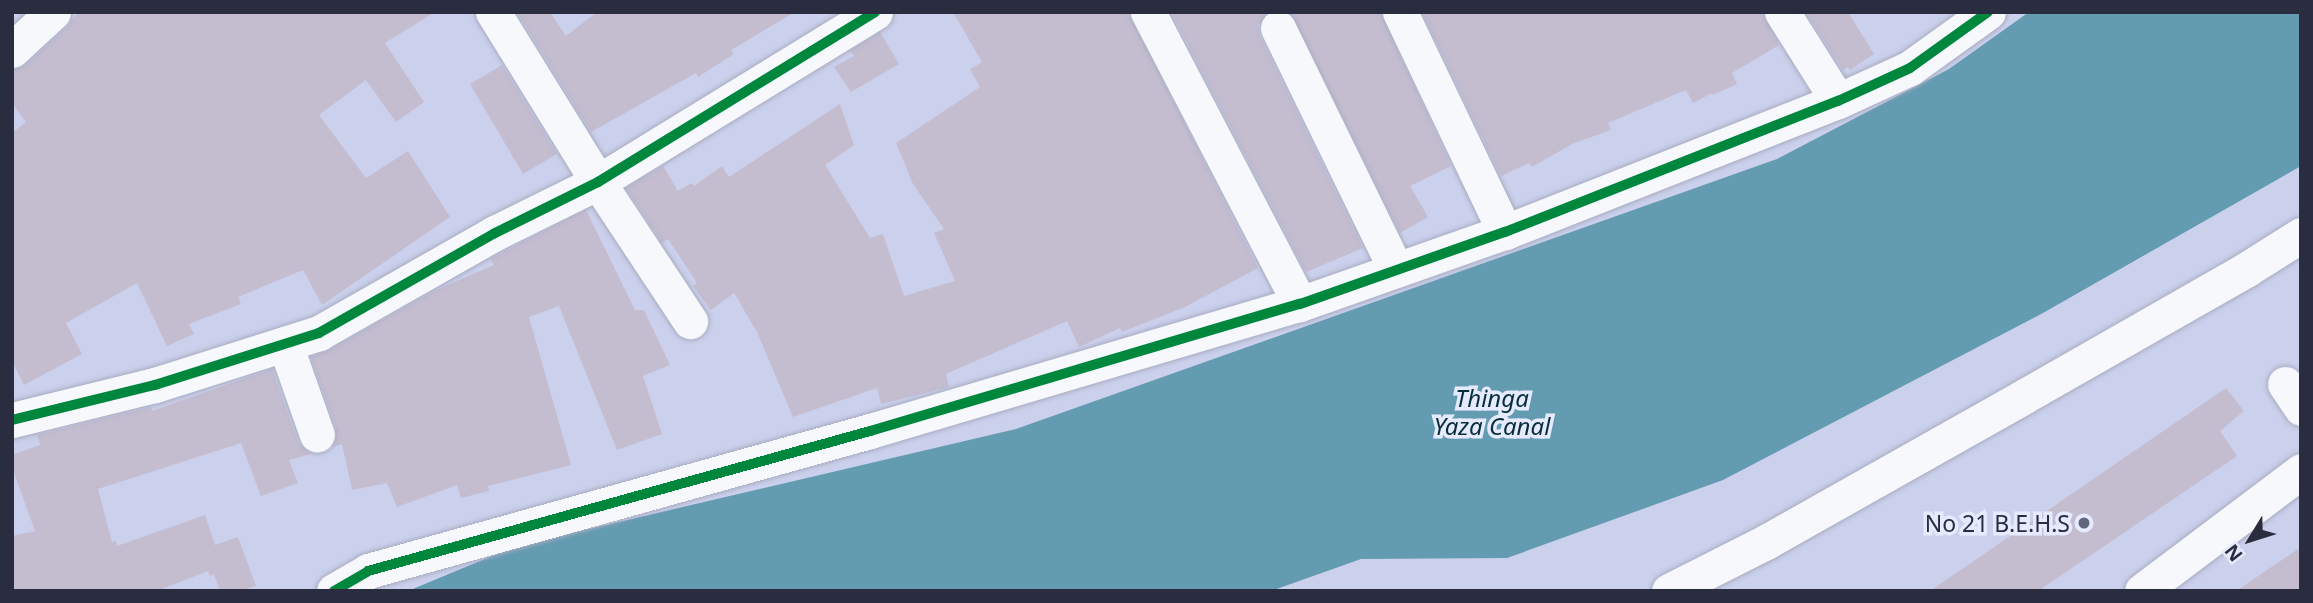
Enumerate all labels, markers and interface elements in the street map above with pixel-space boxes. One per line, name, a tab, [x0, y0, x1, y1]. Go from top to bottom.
water label: Thinga Yaza Canal	[1434, 384, 1550, 440]
north arrow	[2215, 505, 2285, 575]
place label: No 21 B.E.H.S	[1925, 509, 2070, 537]
marker: No 21 B.E.H.S	[2076, 515, 2092, 531]
text: N	[2218, 539, 2248, 567]

